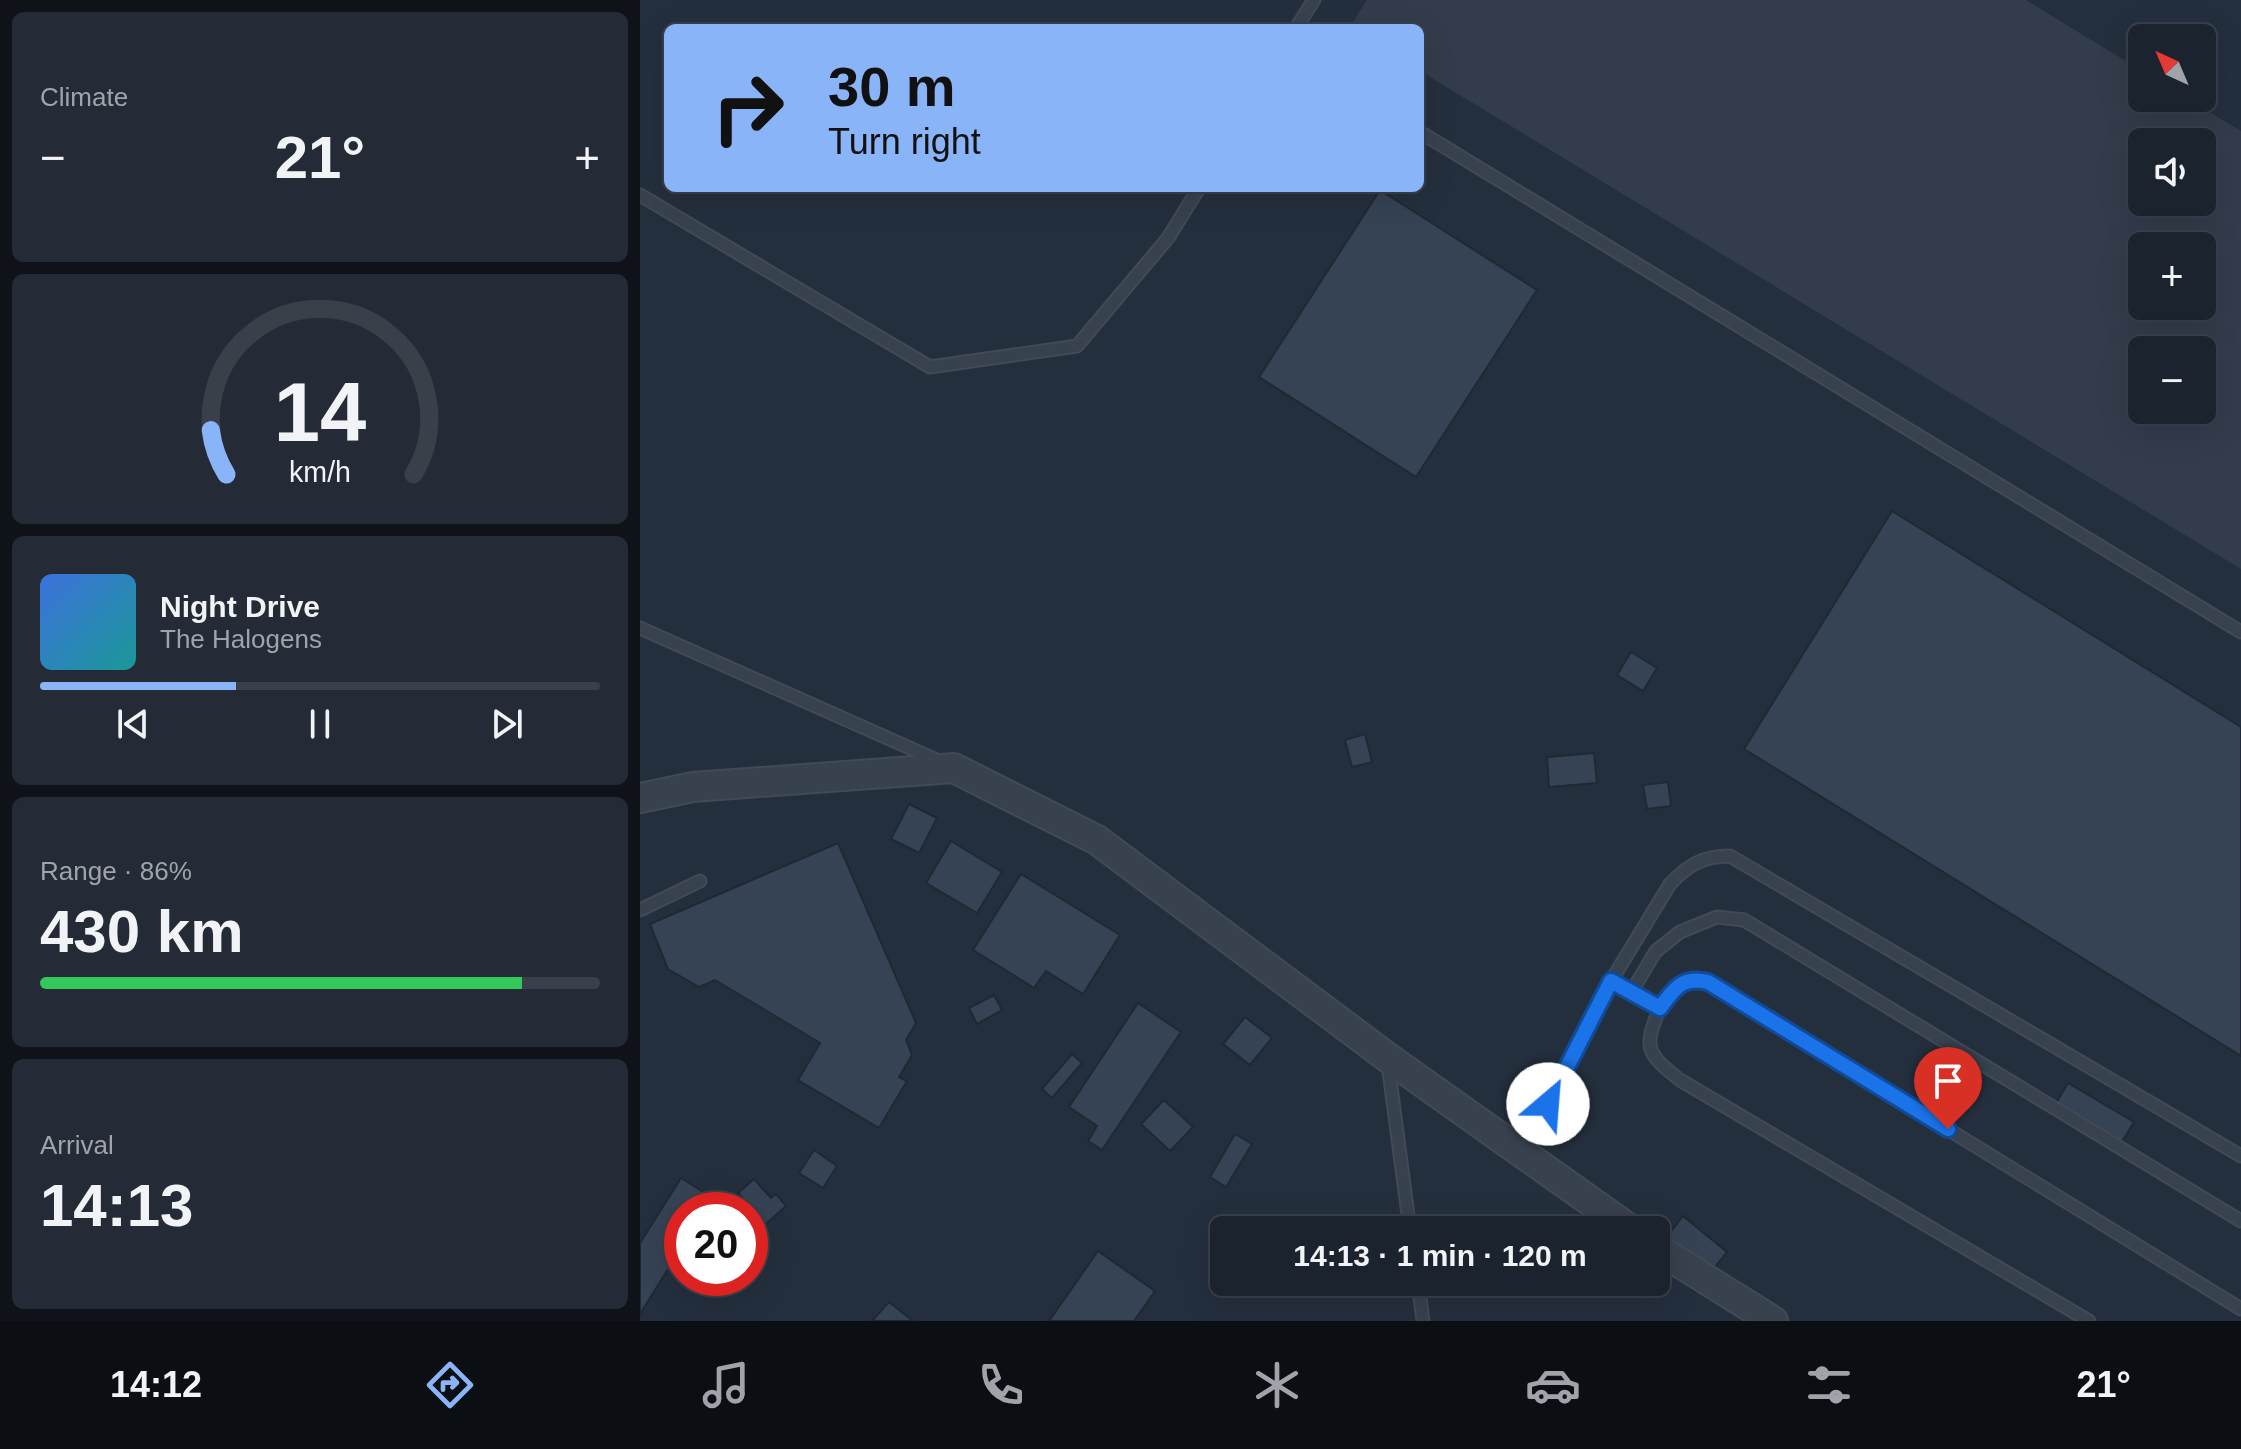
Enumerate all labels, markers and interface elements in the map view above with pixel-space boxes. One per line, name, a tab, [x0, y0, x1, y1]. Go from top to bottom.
north arrow	[2128, 24, 2216, 112]
map controls	[2128, 24, 2216, 424]
text: 30 m	[828, 55, 956, 118]
icon: right	[696, 56, 800, 160]
text: Climate	[40, 82, 128, 112]
text: Turn right	[828, 121, 981, 162]
text: 21°	[275, 124, 365, 191]
button: sound	[2128, 128, 2216, 216]
text: −	[40, 133, 66, 182]
text: +	[574, 133, 600, 182]
button: +	[2128, 232, 2216, 320]
button: −	[2128, 336, 2216, 424]
text: 14	[274, 365, 366, 458]
text: km/h	[289, 456, 351, 488]
text: Night Drive	[160, 590, 320, 623]
text: The Halogens	[160, 624, 322, 654]
icon: previous	[111, 702, 155, 746]
icon: pause	[298, 702, 342, 746]
icon: next	[485, 702, 529, 746]
text: Range · 86%	[40, 856, 192, 886]
text: 430 km	[40, 898, 244, 965]
pin	[1914, 1047, 1982, 1129]
icon: arrive	[1926, 1059, 1970, 1103]
position arrow	[1506, 1062, 1590, 1146]
text: Arrival	[40, 1130, 114, 1160]
text: 14:13	[40, 1172, 193, 1239]
speed limit sign: 20	[664, 1192, 768, 1296]
text: 14:13 · 1 min · 120 m	[1293, 1239, 1587, 1272]
icon: directions	[422, 1357, 478, 1413]
icon: music	[698, 1357, 754, 1413]
icon: phone	[973, 1357, 1029, 1413]
icon: climate	[1249, 1357, 1305, 1413]
icon: car	[1525, 1357, 1581, 1413]
icon: filters	[1801, 1357, 1857, 1413]
text: 14:12	[110, 1364, 202, 1405]
text: 21°	[2077, 1364, 2131, 1405]

